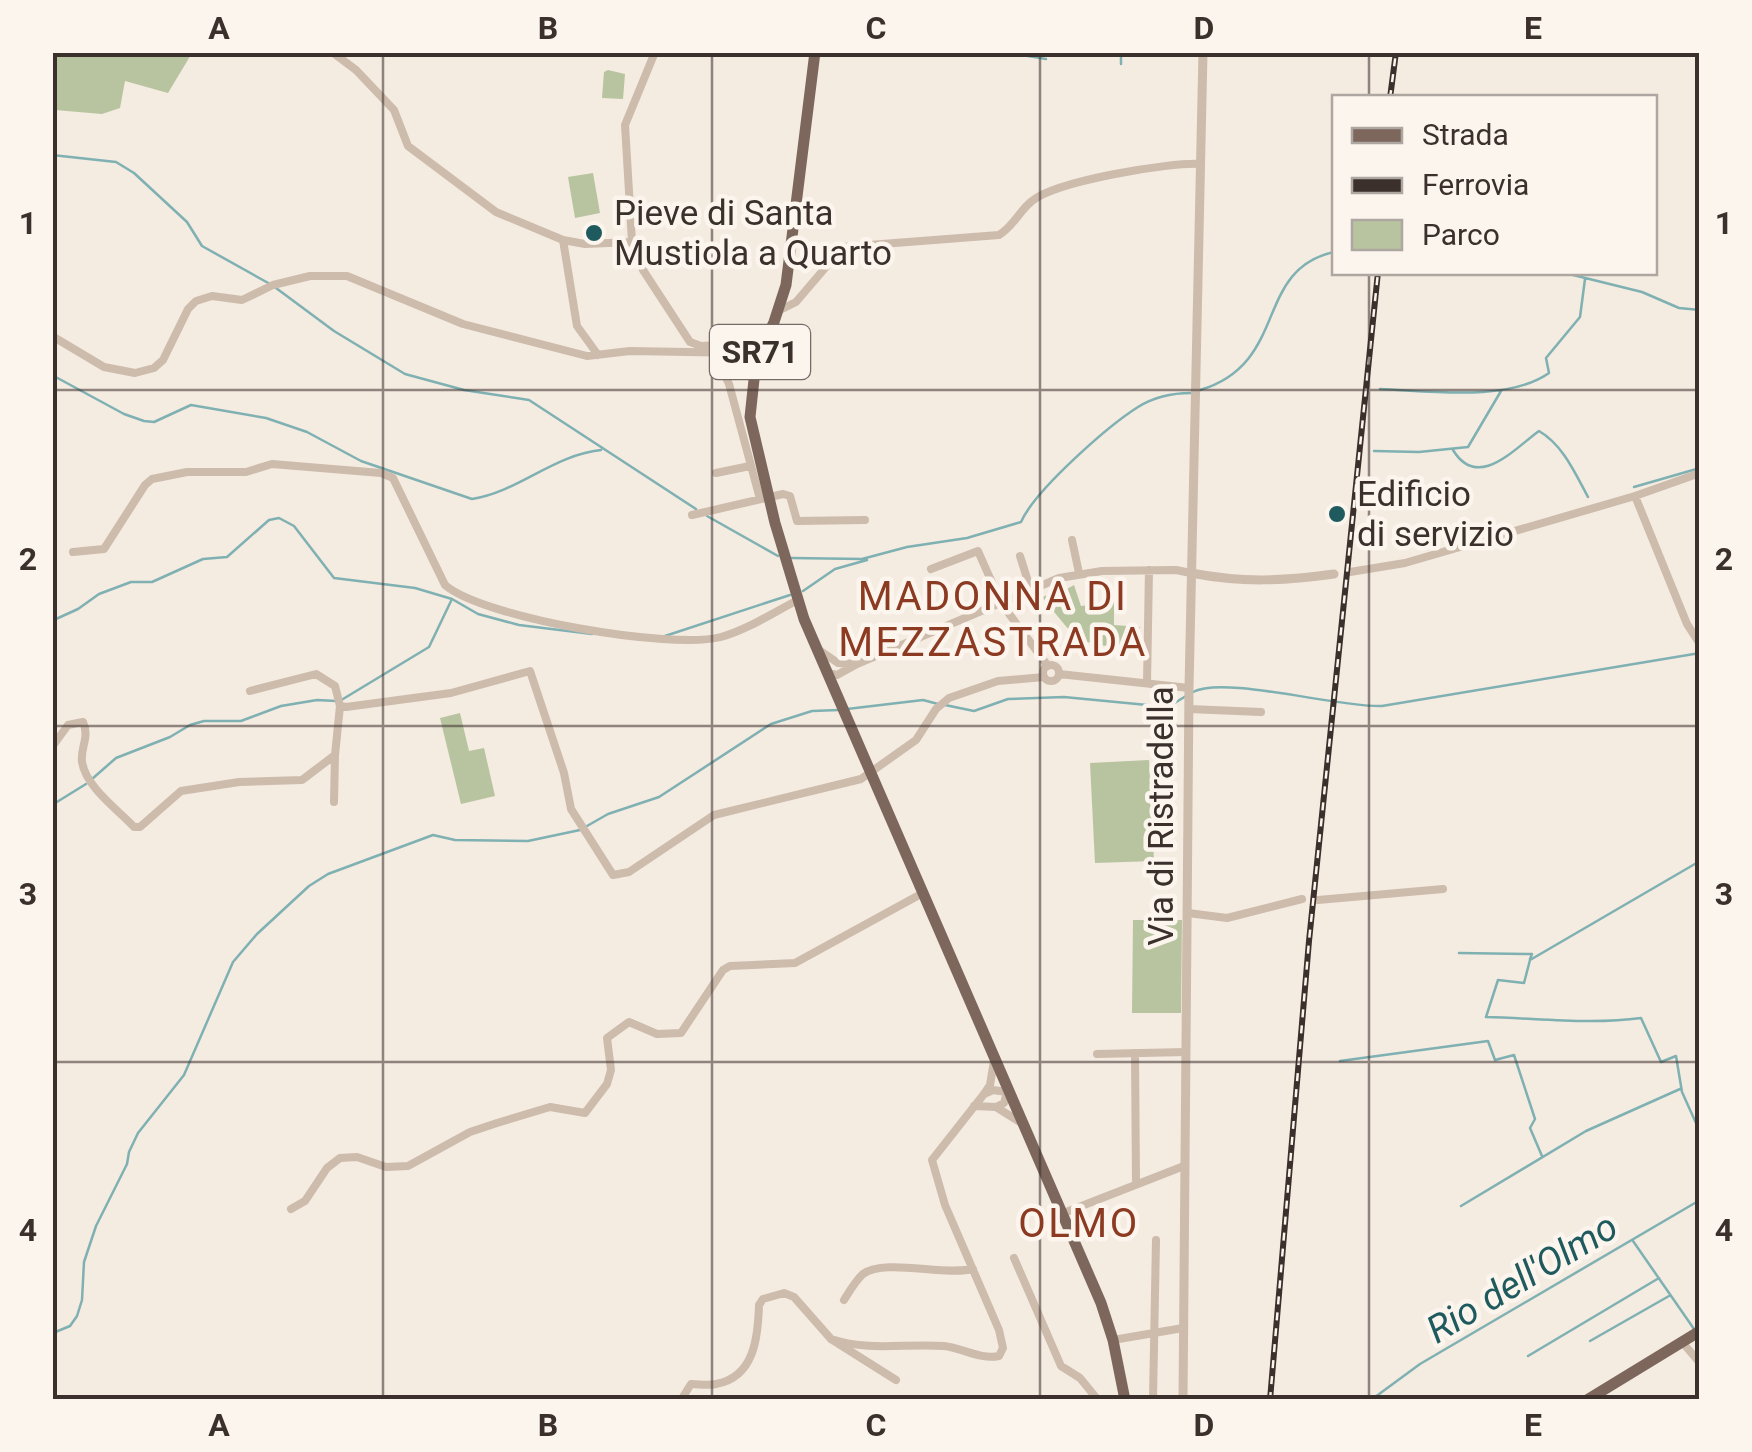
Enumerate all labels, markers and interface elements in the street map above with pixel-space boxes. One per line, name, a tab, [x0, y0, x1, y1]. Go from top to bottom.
text: A	[208, 9, 230, 47]
text: B	[538, 9, 558, 47]
text: C	[866, 9, 886, 47]
text: D	[1194, 9, 1214, 47]
text: E	[1524, 9, 1542, 47]
legend	[1332, 95, 1657, 275]
text: Strada	[1422, 117, 1509, 152]
text: Ferrovia	[1422, 167, 1529, 202]
place label: Pieve di Santa Mustiola a Quarto	[614, 193, 892, 274]
text: 1	[19, 204, 37, 242]
text: 1	[1715, 204, 1733, 242]
text: Parco	[1422, 217, 1500, 252]
marker: Pieve di Santa Mustiola a Quarto	[583, 222, 605, 244]
road number: SR71	[710, 325, 810, 379]
place label: Edificio di servizio	[1357, 474, 1514, 555]
marker: Edificio di servizio	[1326, 503, 1348, 525]
text: 2	[19, 540, 37, 578]
text: 2	[1715, 540, 1733, 578]
district label: MADONNA DI MEZZASTRADA	[838, 573, 1148, 666]
street label: Via di Ristradella	[1141, 686, 1182, 946]
text: 3	[19, 875, 37, 913]
text: 3	[1715, 875, 1733, 913]
district label: OLMO	[1018, 1200, 1140, 1247]
water label: Rio dell'Olmo	[1419, 1204, 1625, 1352]
text: 4	[19, 1211, 37, 1249]
text: 4	[1715, 1211, 1733, 1249]
text: A	[208, 1406, 230, 1444]
text: B	[538, 1406, 558, 1444]
text: C	[866, 1406, 886, 1444]
text: D	[1194, 1406, 1214, 1444]
text: E	[1524, 1406, 1542, 1444]

